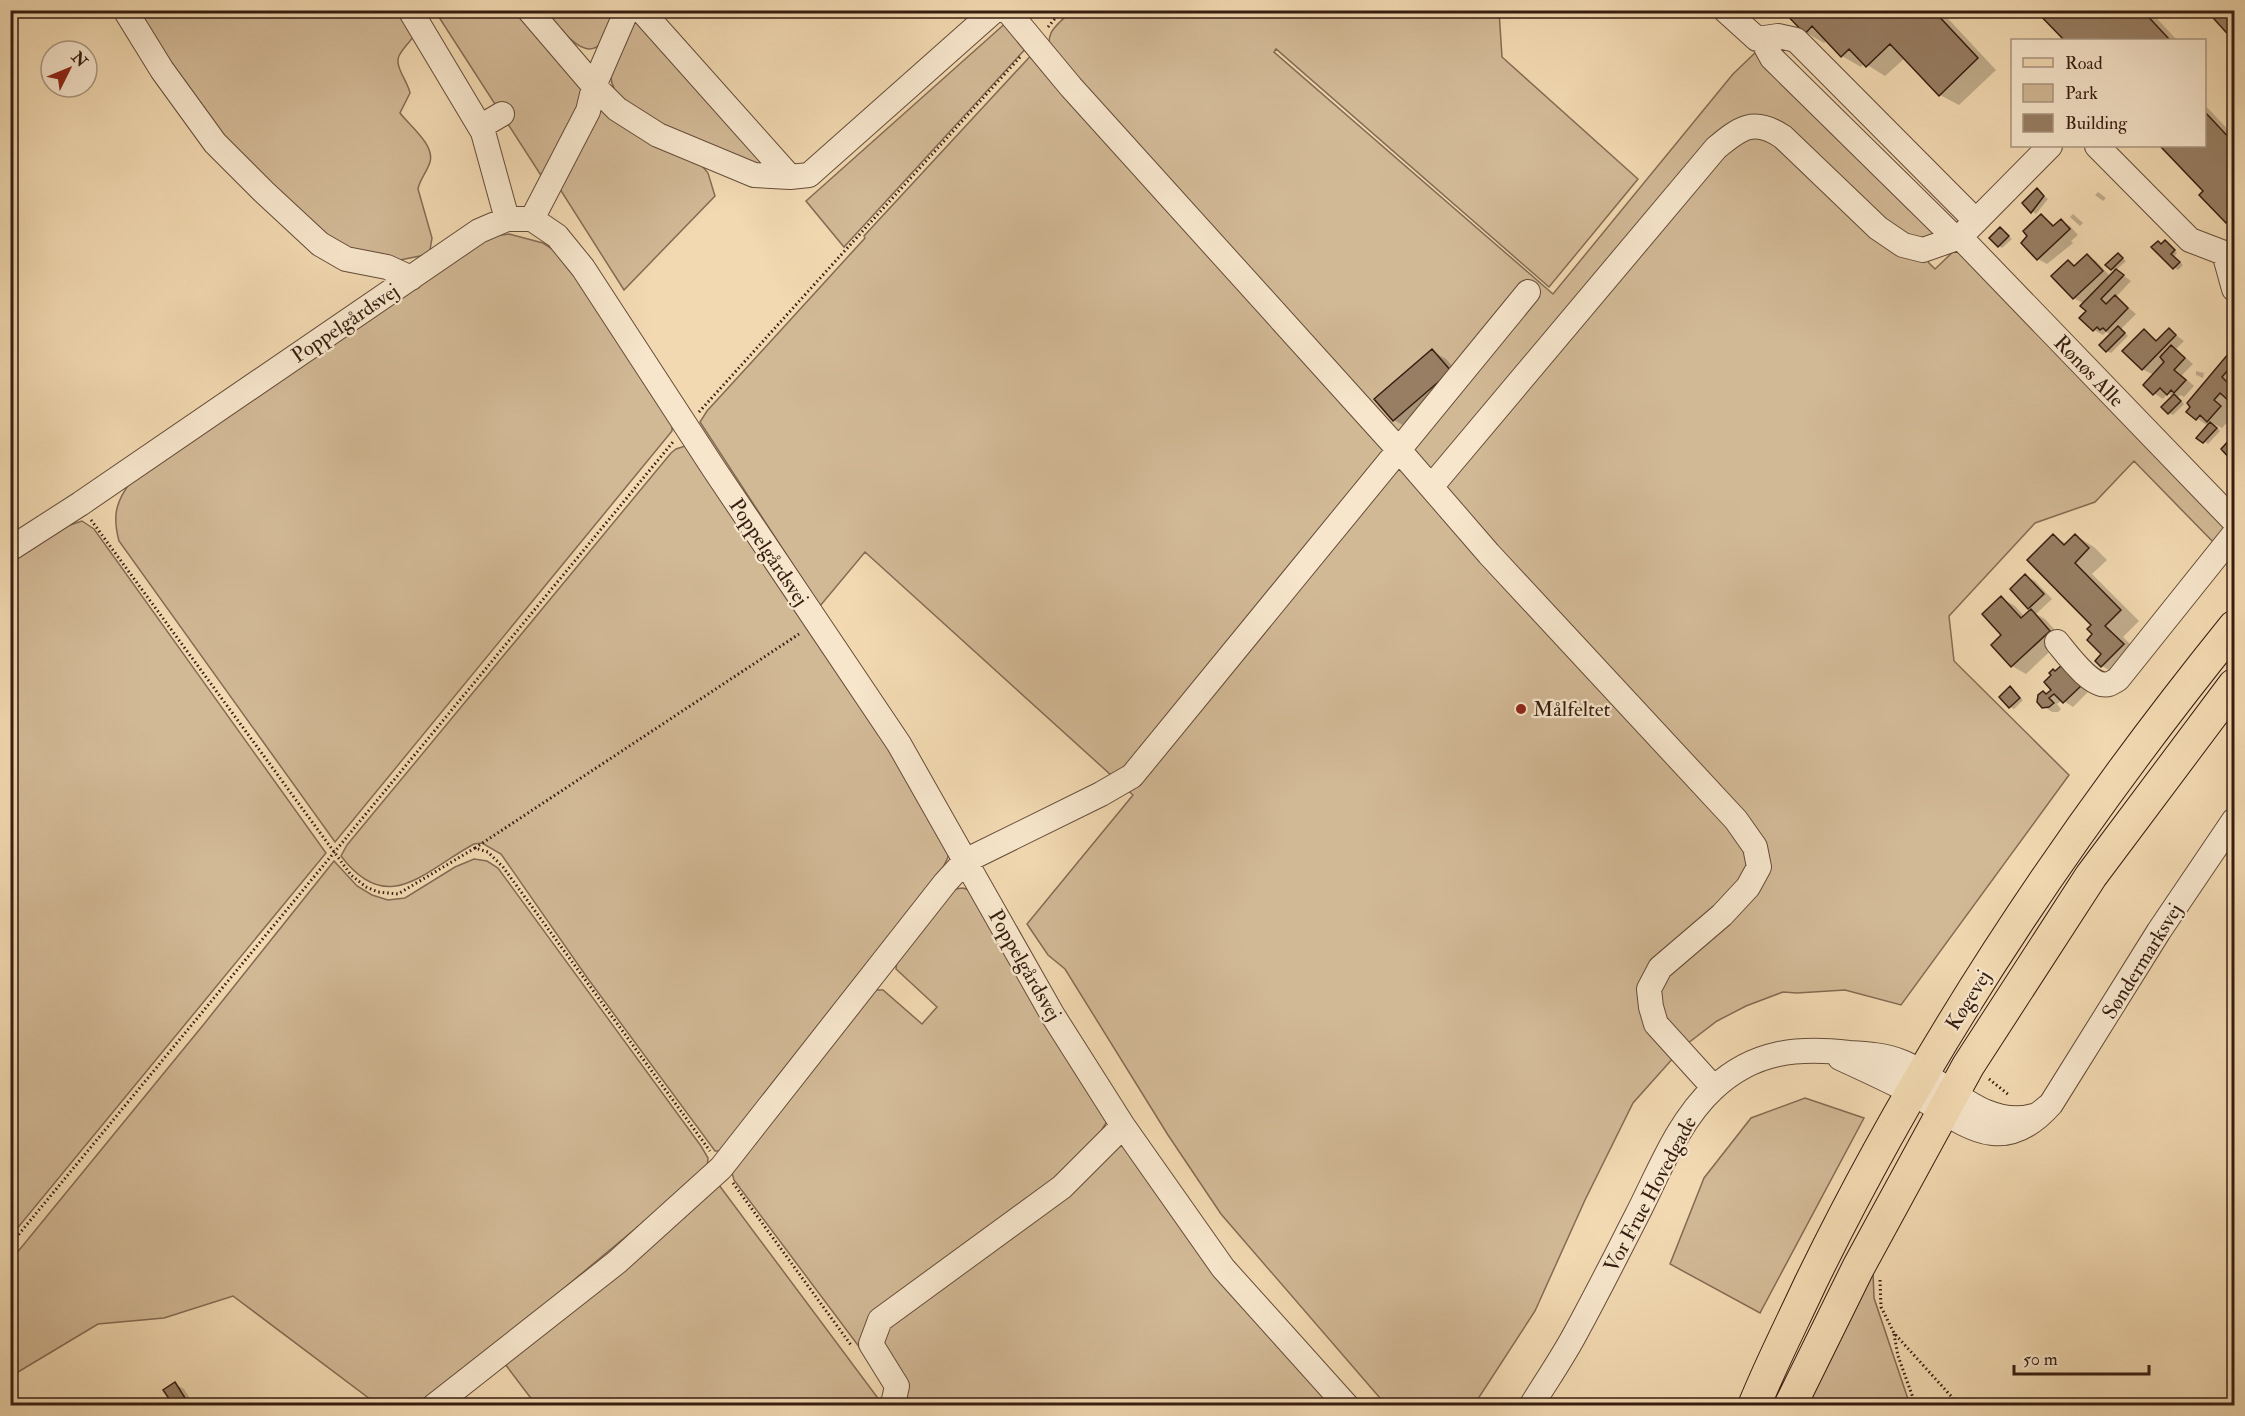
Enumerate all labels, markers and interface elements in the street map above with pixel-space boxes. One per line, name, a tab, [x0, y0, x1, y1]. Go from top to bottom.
north arrow	[39, 39, 99, 99]
legend	[2011, 39, 2206, 147]
text: N	[66, 47, 92, 72]
text: Road	[2065, 52, 2103, 75]
text: Park	[2065, 82, 2098, 105]
text: Building	[2065, 112, 2128, 135]
street label: Poppelgårdsvej	[286, 278, 404, 369]
street label: Rønøs Alle	[2048, 330, 2130, 413]
street label: Poppelgårdsvej	[723, 493, 814, 611]
place label: Målfeltet	[1533, 696, 1611, 723]
marker: Målfeltet	[1514, 702, 1528, 716]
street label: Søndermarksvej	[2096, 898, 2189, 1024]
street label: Poppelgårdsvej	[982, 905, 1067, 1026]
street label: Køgevej	[1939, 965, 1997, 1035]
street label: Vor Frue Hovedgade	[1598, 1111, 1703, 1277]
scale bar	[2014, 1338, 2149, 1376]
text: 50 m	[2023, 1348, 2058, 1371]

